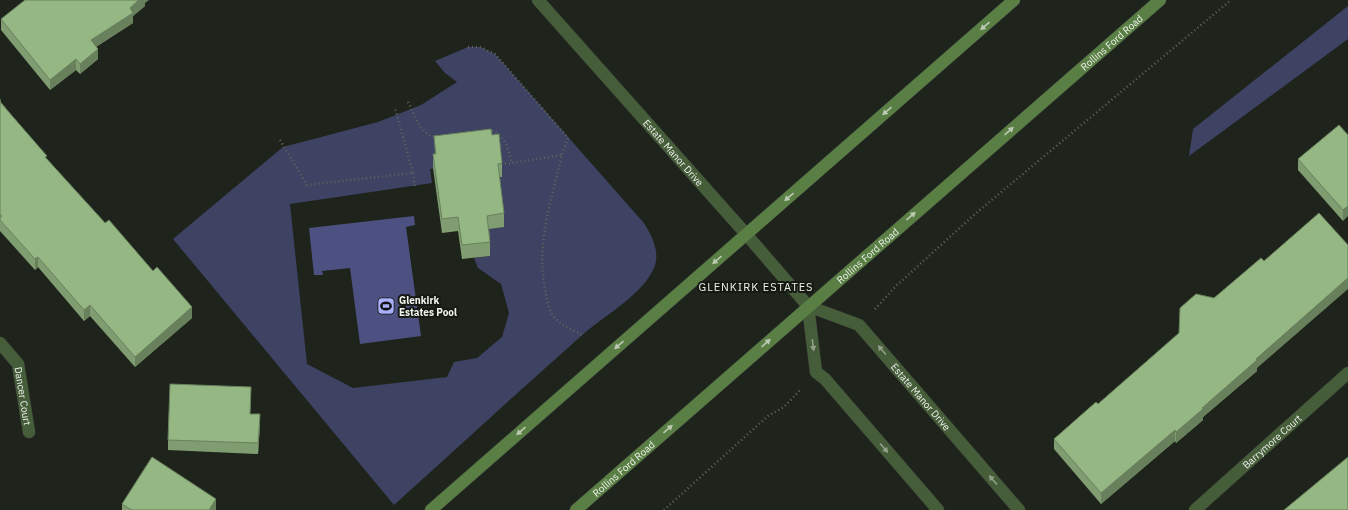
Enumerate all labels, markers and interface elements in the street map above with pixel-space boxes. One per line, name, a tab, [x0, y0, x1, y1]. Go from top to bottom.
street label: Rollins Ford Road	[1078, 12, 1146, 73]
one-way arrow	[980, 21, 990, 30]
one-way arrow	[882, 107, 892, 116]
street label: Estate Manor Drive	[640, 117, 707, 189]
one-way arrow	[1005, 127, 1014, 136]
one-way arrow	[784, 192, 794, 201]
one-way arrow	[906, 212, 916, 221]
street label: Rollins Ford Road	[834, 225, 902, 287]
one-way arrow	[712, 255, 722, 264]
district label: GLENKIRK ESTATES	[699, 280, 814, 294]
place label: Glenkirk Estates Pool	[399, 294, 457, 319]
sports icon: Glenkirk Estates Pool	[376, 296, 396, 316]
one-way arrow	[761, 339, 771, 348]
one-way arrow	[810, 339, 816, 351]
one-way arrow	[614, 341, 624, 350]
one-way arrow	[877, 345, 886, 355]
street label: Estate Manor Drive	[888, 361, 954, 434]
street label: Dancer Court	[12, 366, 34, 427]
street label: Barrymore Court	[1240, 412, 1305, 471]
one-way arrow	[663, 424, 673, 434]
one-way arrow	[516, 426, 527, 435]
street label: Rollins Ford Road	[590, 438, 658, 500]
one-way arrow	[880, 443, 889, 453]
one-way arrow	[989, 475, 998, 486]

